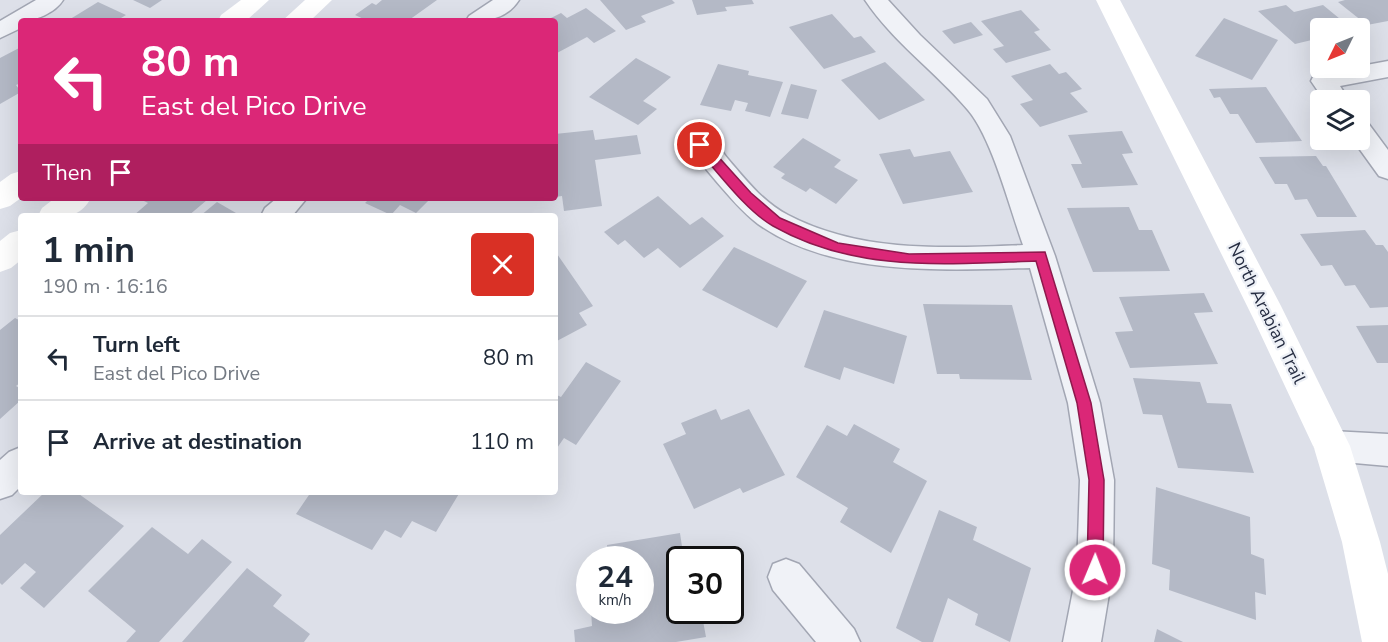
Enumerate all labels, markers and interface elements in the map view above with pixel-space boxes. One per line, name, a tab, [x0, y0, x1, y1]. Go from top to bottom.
north arrow	[1310, 18, 1370, 78]
map controls	[1310, 18, 1370, 150]
text: 80 m	[141, 34, 240, 91]
icon: left	[42, 42, 120, 120]
text: East del Pico Drive	[141, 88, 367, 125]
button: layers	[1310, 90, 1370, 150]
pin	[674, 119, 725, 170]
icon: arrive	[683, 128, 716, 161]
icon: arrive	[104, 156, 137, 189]
text: Then	[42, 158, 92, 188]
text: 1 min	[42, 226, 135, 275]
button: close	[471, 233, 534, 296]
street label: North Arabian Trail	[1222, 238, 1312, 388]
text: 190 m · 16:16	[42, 273, 168, 300]
text: Turn left	[93, 330, 180, 360]
icon: left	[42, 342, 75, 375]
text: 80 m	[483, 343, 534, 373]
text: East del Pico Drive	[93, 360, 260, 387]
icon: arrive	[42, 426, 75, 459]
text: Arrive at destination	[93, 427, 302, 457]
text: 110 m	[470, 427, 534, 457]
position arrow	[1063, 538, 1127, 602]
speed limit sign: 30	[666, 546, 744, 624]
text: 24	[597, 557, 633, 598]
text: km/h	[598, 590, 632, 610]

